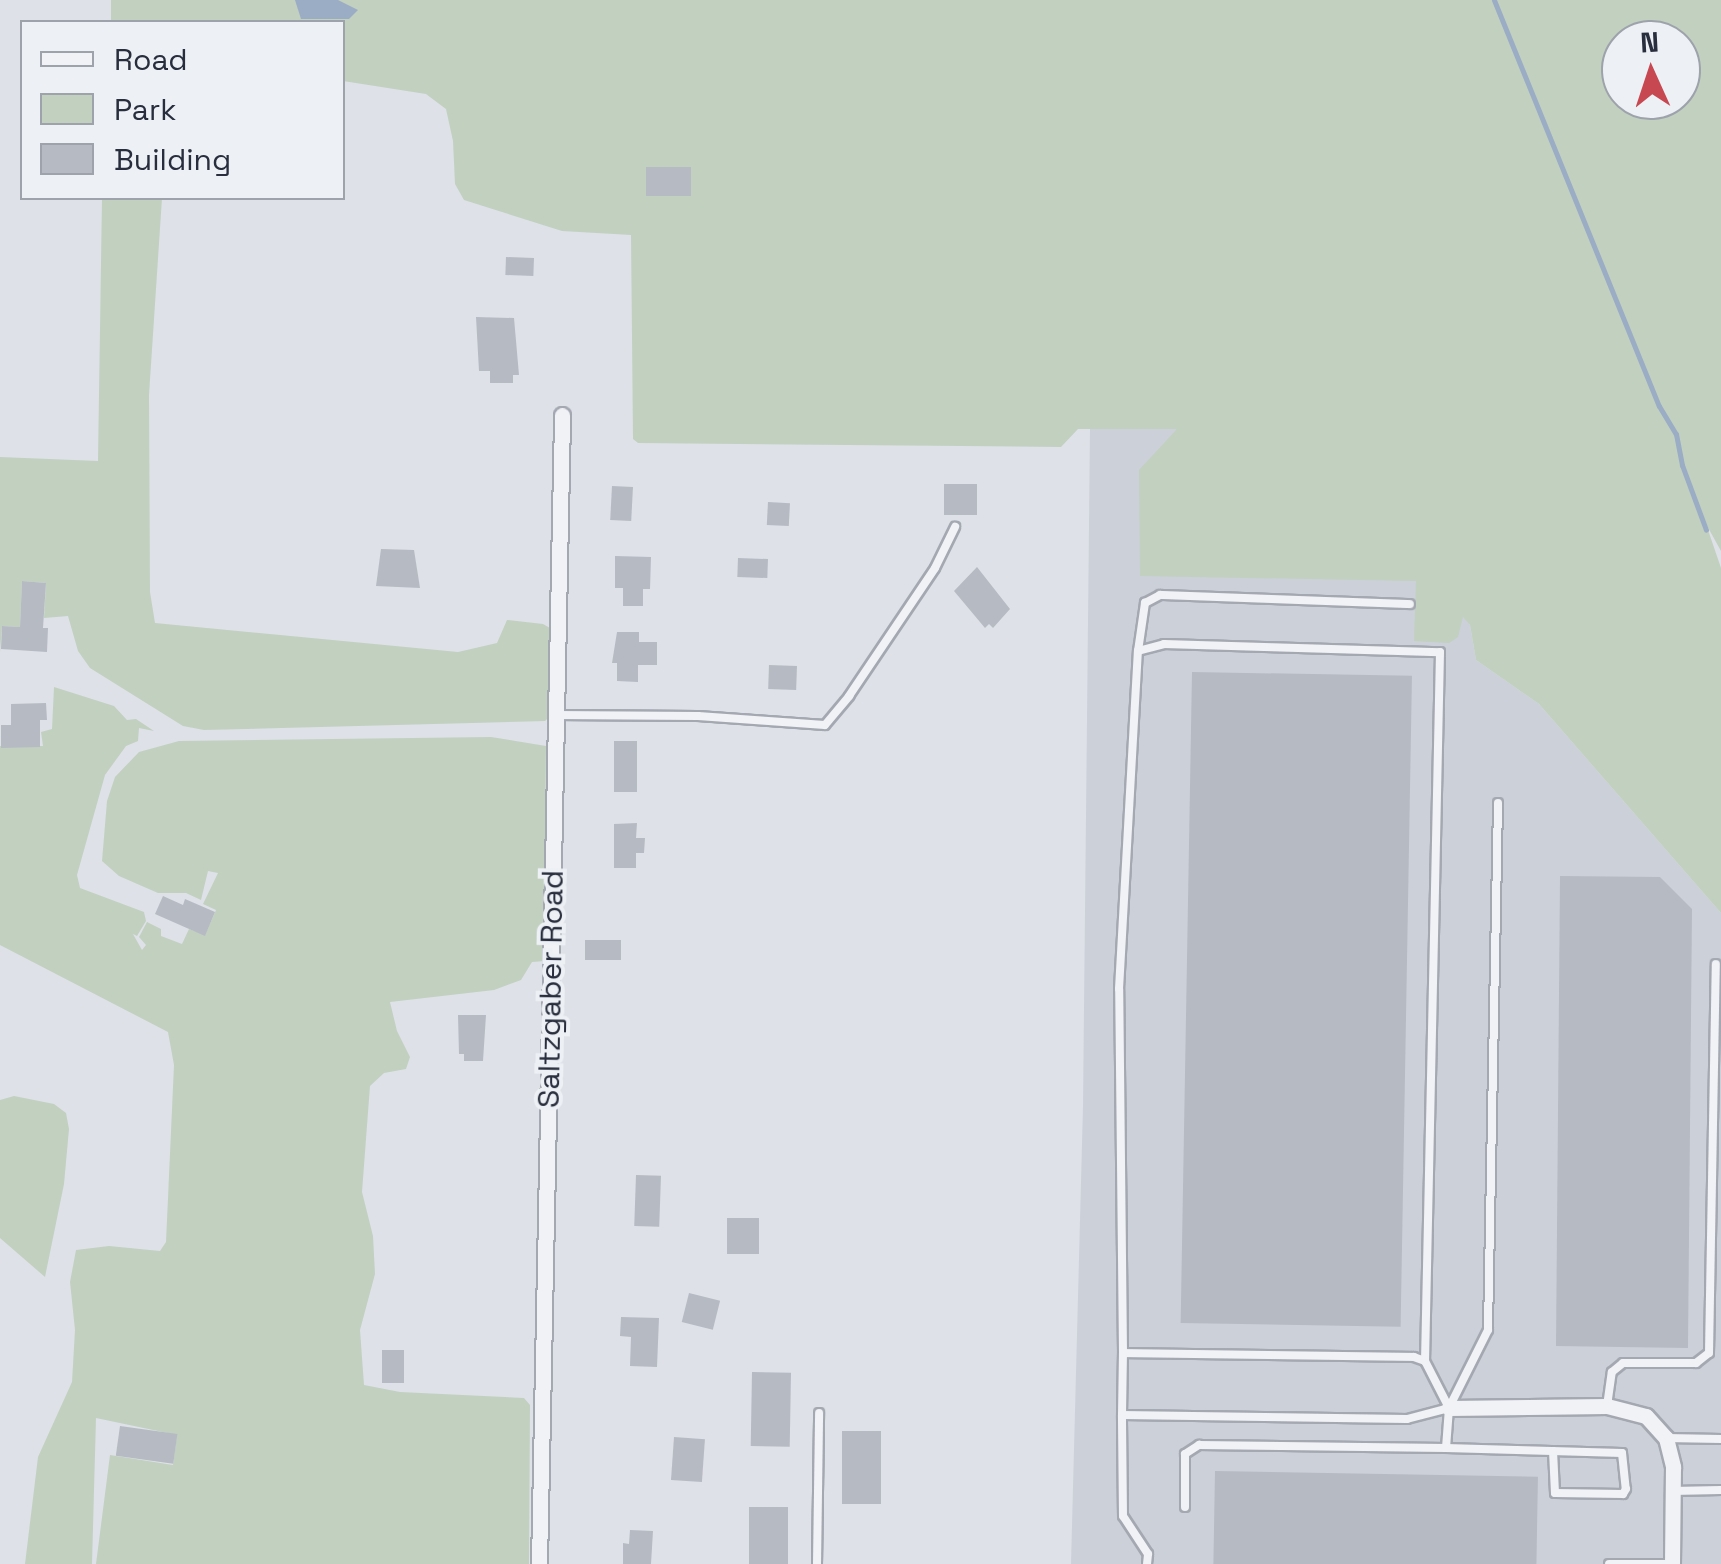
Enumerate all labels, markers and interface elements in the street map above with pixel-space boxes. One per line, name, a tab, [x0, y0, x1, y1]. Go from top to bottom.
legend	[20, 20, 345, 200]
north arrow	[1601, 20, 1701, 120]
text: N	[1639, 24, 1660, 61]
text: Road	[114, 40, 188, 79]
text: Park	[114, 90, 176, 129]
text: Building	[114, 140, 231, 179]
street label: Saltzgaber Road	[531, 870, 571, 1108]

